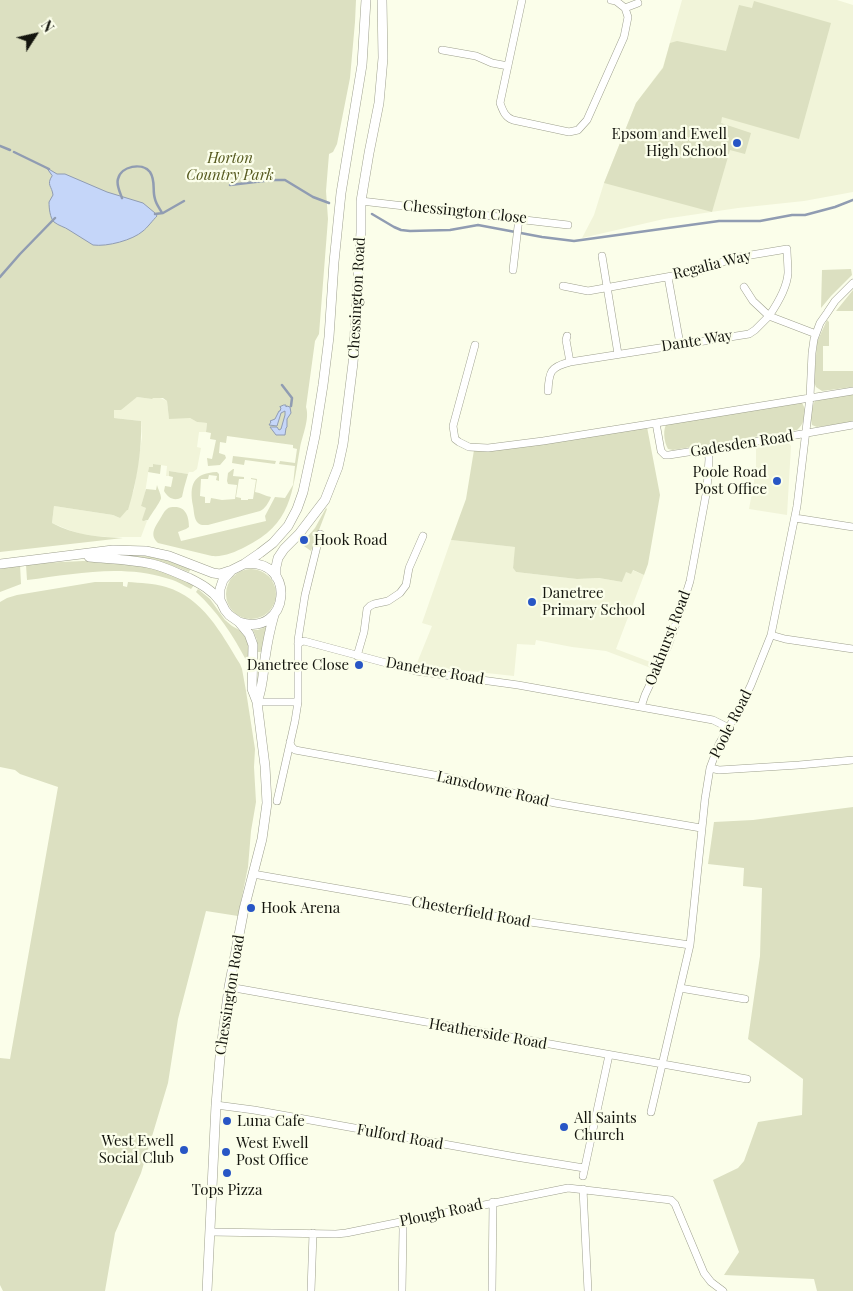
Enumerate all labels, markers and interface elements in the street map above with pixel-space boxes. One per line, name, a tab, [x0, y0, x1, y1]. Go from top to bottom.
north arrow	[10, 10, 60, 60]
text: N	[37, 17, 58, 36]
place label: Epsom and Ewell High School	[612, 125, 727, 160]
marker: Epsom and Ewell High School	[731, 137, 743, 149]
park label: Horton Country Park	[186, 149, 274, 184]
street label: Chessington Close	[402, 197, 528, 227]
street label: Chessington Road	[345, 237, 369, 359]
street label: Regalia Way	[671, 247, 753, 283]
street label: Dante Way	[660, 327, 734, 355]
street label: Gadesden Road	[689, 427, 795, 461]
place label: Poole Road Post Office	[693, 463, 767, 498]
marker: Poole Road Post Office	[771, 475, 783, 487]
place label: Hook Road	[314, 531, 387, 549]
marker: Hook Road	[298, 534, 310, 546]
place label: Danetree Primary School	[542, 584, 645, 619]
street label: Oakhurst Road	[642, 588, 694, 688]
marker: Danetree Primary School	[526, 596, 538, 608]
street label: Danetree Road	[384, 653, 486, 689]
place label: Danetree Close	[247, 656, 349, 674]
marker: Danetree Close	[353, 659, 365, 671]
street label: Poole Road	[706, 687, 756, 761]
street label: Lansdowne Road	[435, 767, 551, 811]
street label: Chesterfield Road	[410, 893, 532, 931]
place label: Hook Arena	[261, 899, 340, 917]
marker: Hook Arena	[245, 902, 257, 914]
street label: Chessington Road	[212, 934, 248, 1056]
street label: Heatherside Road	[427, 1015, 549, 1053]
place label: All Saints Church	[574, 1109, 637, 1144]
place label: Luna Cafe	[237, 1112, 305, 1130]
marker: Luna Cafe	[221, 1115, 233, 1127]
street label: Fulford Road	[355, 1121, 445, 1153]
marker: All Saints Church	[558, 1121, 570, 1133]
place label: West Ewell Social Club	[99, 1132, 174, 1167]
place label: West Ewell Post Office	[236, 1134, 309, 1169]
marker: West Ewell Social Club	[178, 1144, 190, 1156]
marker: West Ewell Post Office	[220, 1146, 232, 1158]
marker: Tops Pizza	[221, 1167, 233, 1179]
place label: Tops Pizza	[192, 1181, 262, 1199]
street label: Plough Road	[398, 1195, 484, 1231]

